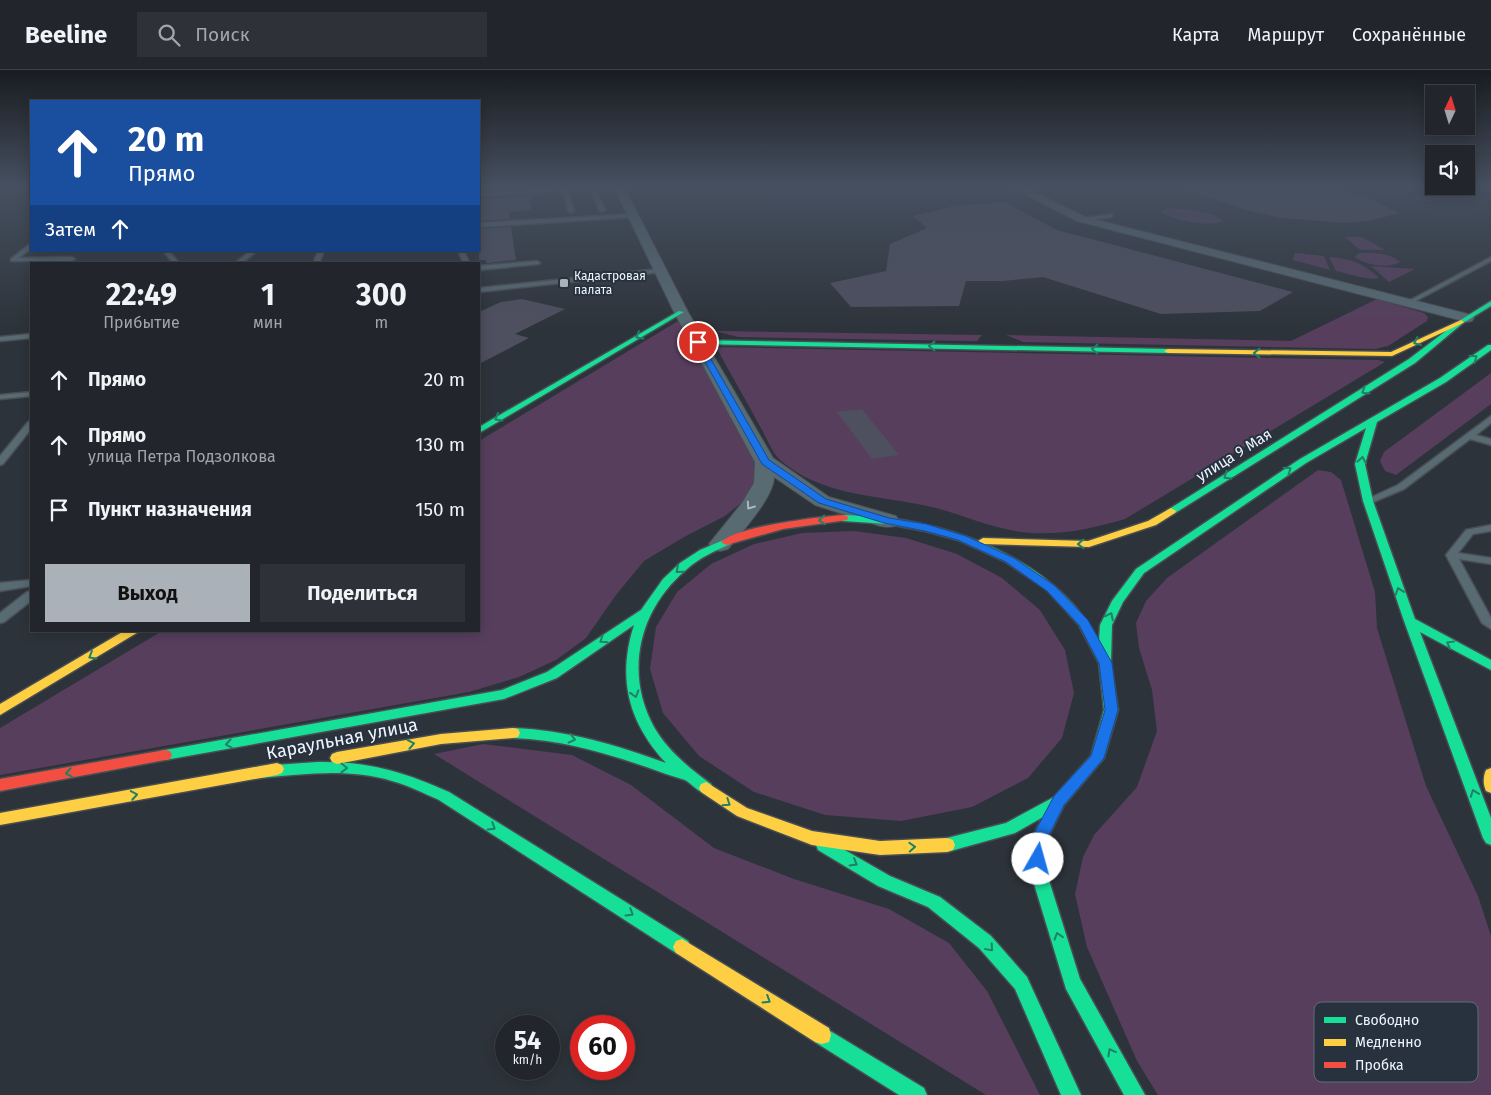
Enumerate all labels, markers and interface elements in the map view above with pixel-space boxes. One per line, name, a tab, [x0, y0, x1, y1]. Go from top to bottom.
search box	[137, 12, 487, 57]
text: Beeline	[25, 21, 107, 49]
icon: search	[155, 21, 183, 49]
text: Поиск	[195, 23, 250, 46]
text: Карта	[1172, 24, 1220, 46]
text: Маршрут	[1248, 24, 1324, 46]
text: Сохранённые	[1352, 24, 1466, 46]
north arrow	[1425, 85, 1475, 135]
map controls	[1425, 85, 1475, 195]
text: 20 m	[128, 118, 204, 160]
icon: ahead	[45, 120, 110, 185]
button: sound	[1425, 145, 1475, 195]
text: Прямо	[128, 160, 195, 187]
icon: ahead	[106, 215, 134, 243]
text: Затем	[45, 218, 96, 241]
place label: Кадастровая палата	[574, 269, 646, 297]
text: 22:49	[106, 277, 177, 313]
text: 1	[261, 277, 275, 313]
text: 300	[356, 277, 407, 313]
marker: Кадастровая палата	[558, 277, 570, 289]
text: Прибытие	[103, 313, 180, 332]
text: мин	[253, 313, 283, 332]
text: m	[375, 313, 388, 332]
pin	[677, 321, 719, 363]
icon: arrive	[684, 328, 712, 356]
one-way arrow	[635, 330, 644, 340]
one-way arrow	[1413, 336, 1422, 346]
one-way arrow	[928, 341, 936, 351]
one-way arrow	[1090, 344, 1098, 355]
one-way arrow	[1253, 347, 1261, 358]
one-way arrow	[1469, 355, 1478, 364]
icon: ahead	[45, 366, 73, 394]
text: Прямо	[88, 368, 146, 391]
text: 20 m	[424, 368, 465, 391]
one-way arrow	[1361, 384, 1370, 394]
one-way arrow	[495, 412, 504, 422]
text: Прямо	[88, 424, 146, 447]
street label: улица 9 Мая	[1193, 425, 1275, 485]
icon: ahead	[45, 431, 73, 459]
text: 130 m	[415, 433, 465, 456]
text: улица Петра Подзолкова	[88, 447, 276, 466]
one-way arrow	[1356, 456, 1367, 464]
one-way arrow	[1283, 467, 1292, 477]
one-way arrow	[1223, 470, 1232, 480]
icon: arrive	[45, 496, 73, 524]
text: Пункт назначения	[88, 498, 252, 521]
text: 150 m	[415, 498, 465, 521]
one-way arrow	[747, 500, 756, 510]
one-way arrow	[817, 514, 825, 525]
one-way arrow	[1077, 538, 1085, 549]
button: Выход	[45, 564, 250, 622]
button: Поделиться	[260, 564, 465, 622]
one-way arrow	[676, 565, 685, 573]
one-way arrow	[1395, 587, 1405, 596]
one-way arrow	[1104, 612, 1114, 621]
one-way arrow	[599, 634, 609, 643]
one-way arrow	[1447, 640, 1456, 650]
one-way arrow	[89, 649, 98, 659]
one-way arrow	[630, 689, 640, 698]
street label: Караульная улица	[264, 714, 420, 764]
one-way arrow	[568, 734, 577, 744]
one-way arrow	[224, 739, 233, 749]
one-way arrow	[407, 739, 416, 750]
one-way arrow	[340, 763, 348, 773]
one-way arrow	[64, 767, 73, 777]
one-way arrow	[1470, 789, 1480, 798]
one-way arrow	[130, 790, 139, 800]
one-way arrow	[722, 797, 731, 806]
one-way arrow	[487, 821, 496, 830]
position arrow	[1011, 832, 1063, 884]
one-way arrow	[908, 841, 916, 852]
one-way arrow	[848, 856, 857, 866]
one-way arrow	[625, 907, 634, 917]
one-way arrow	[1054, 933, 1064, 941]
one-way arrow	[985, 942, 993, 951]
one-way arrow	[762, 994, 771, 1003]
legend	[1314, 1002, 1478, 1082]
text: Свободно	[1355, 1012, 1419, 1029]
speed limit sign: 60	[570, 1015, 635, 1080]
text: 54	[514, 1026, 541, 1056]
text: Медленно	[1355, 1034, 1422, 1051]
one-way arrow	[1107, 1049, 1117, 1058]
text: km/h	[513, 1053, 542, 1067]
text: Пробка	[1355, 1057, 1404, 1074]

